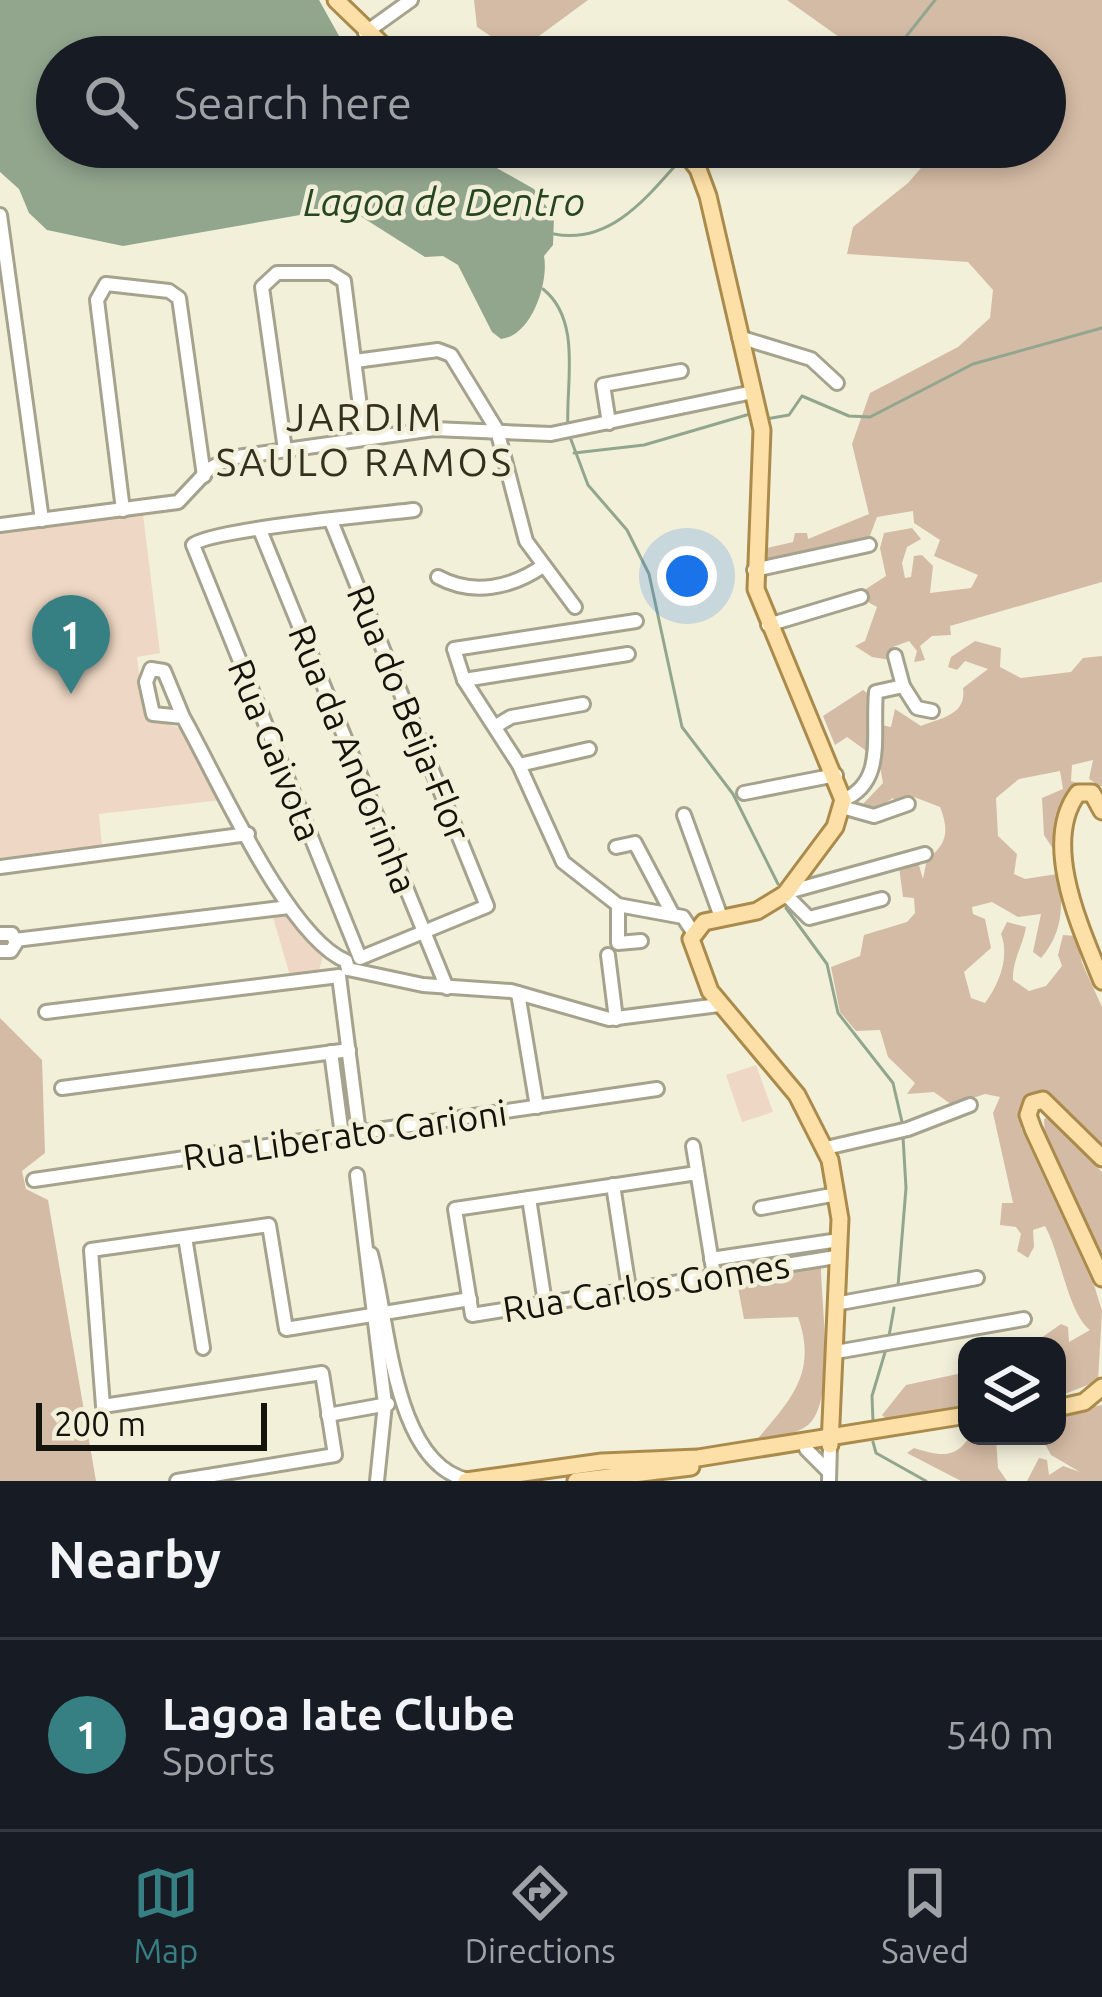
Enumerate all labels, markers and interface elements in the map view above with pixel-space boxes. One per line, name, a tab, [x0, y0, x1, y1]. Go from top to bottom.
search box	[36, 36, 1066, 168]
icon: search	[78, 69, 144, 135]
text: Search here	[174, 77, 412, 128]
water label: Lagoa de Dentro	[303, 180, 585, 223]
district label: JARDIM SAULO RAMOS	[216, 395, 514, 483]
your location	[657, 546, 717, 606]
street label: Rua do Beija-Flor	[339, 579, 480, 847]
pin: 1	[32, 595, 110, 694]
street label: Rua da Andorinha	[281, 619, 426, 899]
street label: Rua Gaivota	[221, 653, 330, 846]
street label: Rua Liberato Carioni	[180, 1091, 509, 1178]
street label: Rua Carlos Gomes	[500, 1244, 792, 1329]
map controls	[958, 1337, 1066, 1445]
button: layers	[958, 1337, 1066, 1445]
scale bar	[36, 1397, 267, 1450]
text: 200 m	[54, 1405, 146, 1442]
text: Nearby	[48, 1530, 221, 1588]
text: Lagoa Iate Clube	[162, 1688, 515, 1739]
text: 1	[76, 1713, 98, 1756]
text: 540 m	[945, 1713, 1054, 1756]
text: Sports	[162, 1739, 275, 1782]
tab: Map	[133, 1860, 199, 1969]
tab: Directions	[465, 1860, 615, 1969]
tab: Saved	[881, 1860, 969, 1969]

